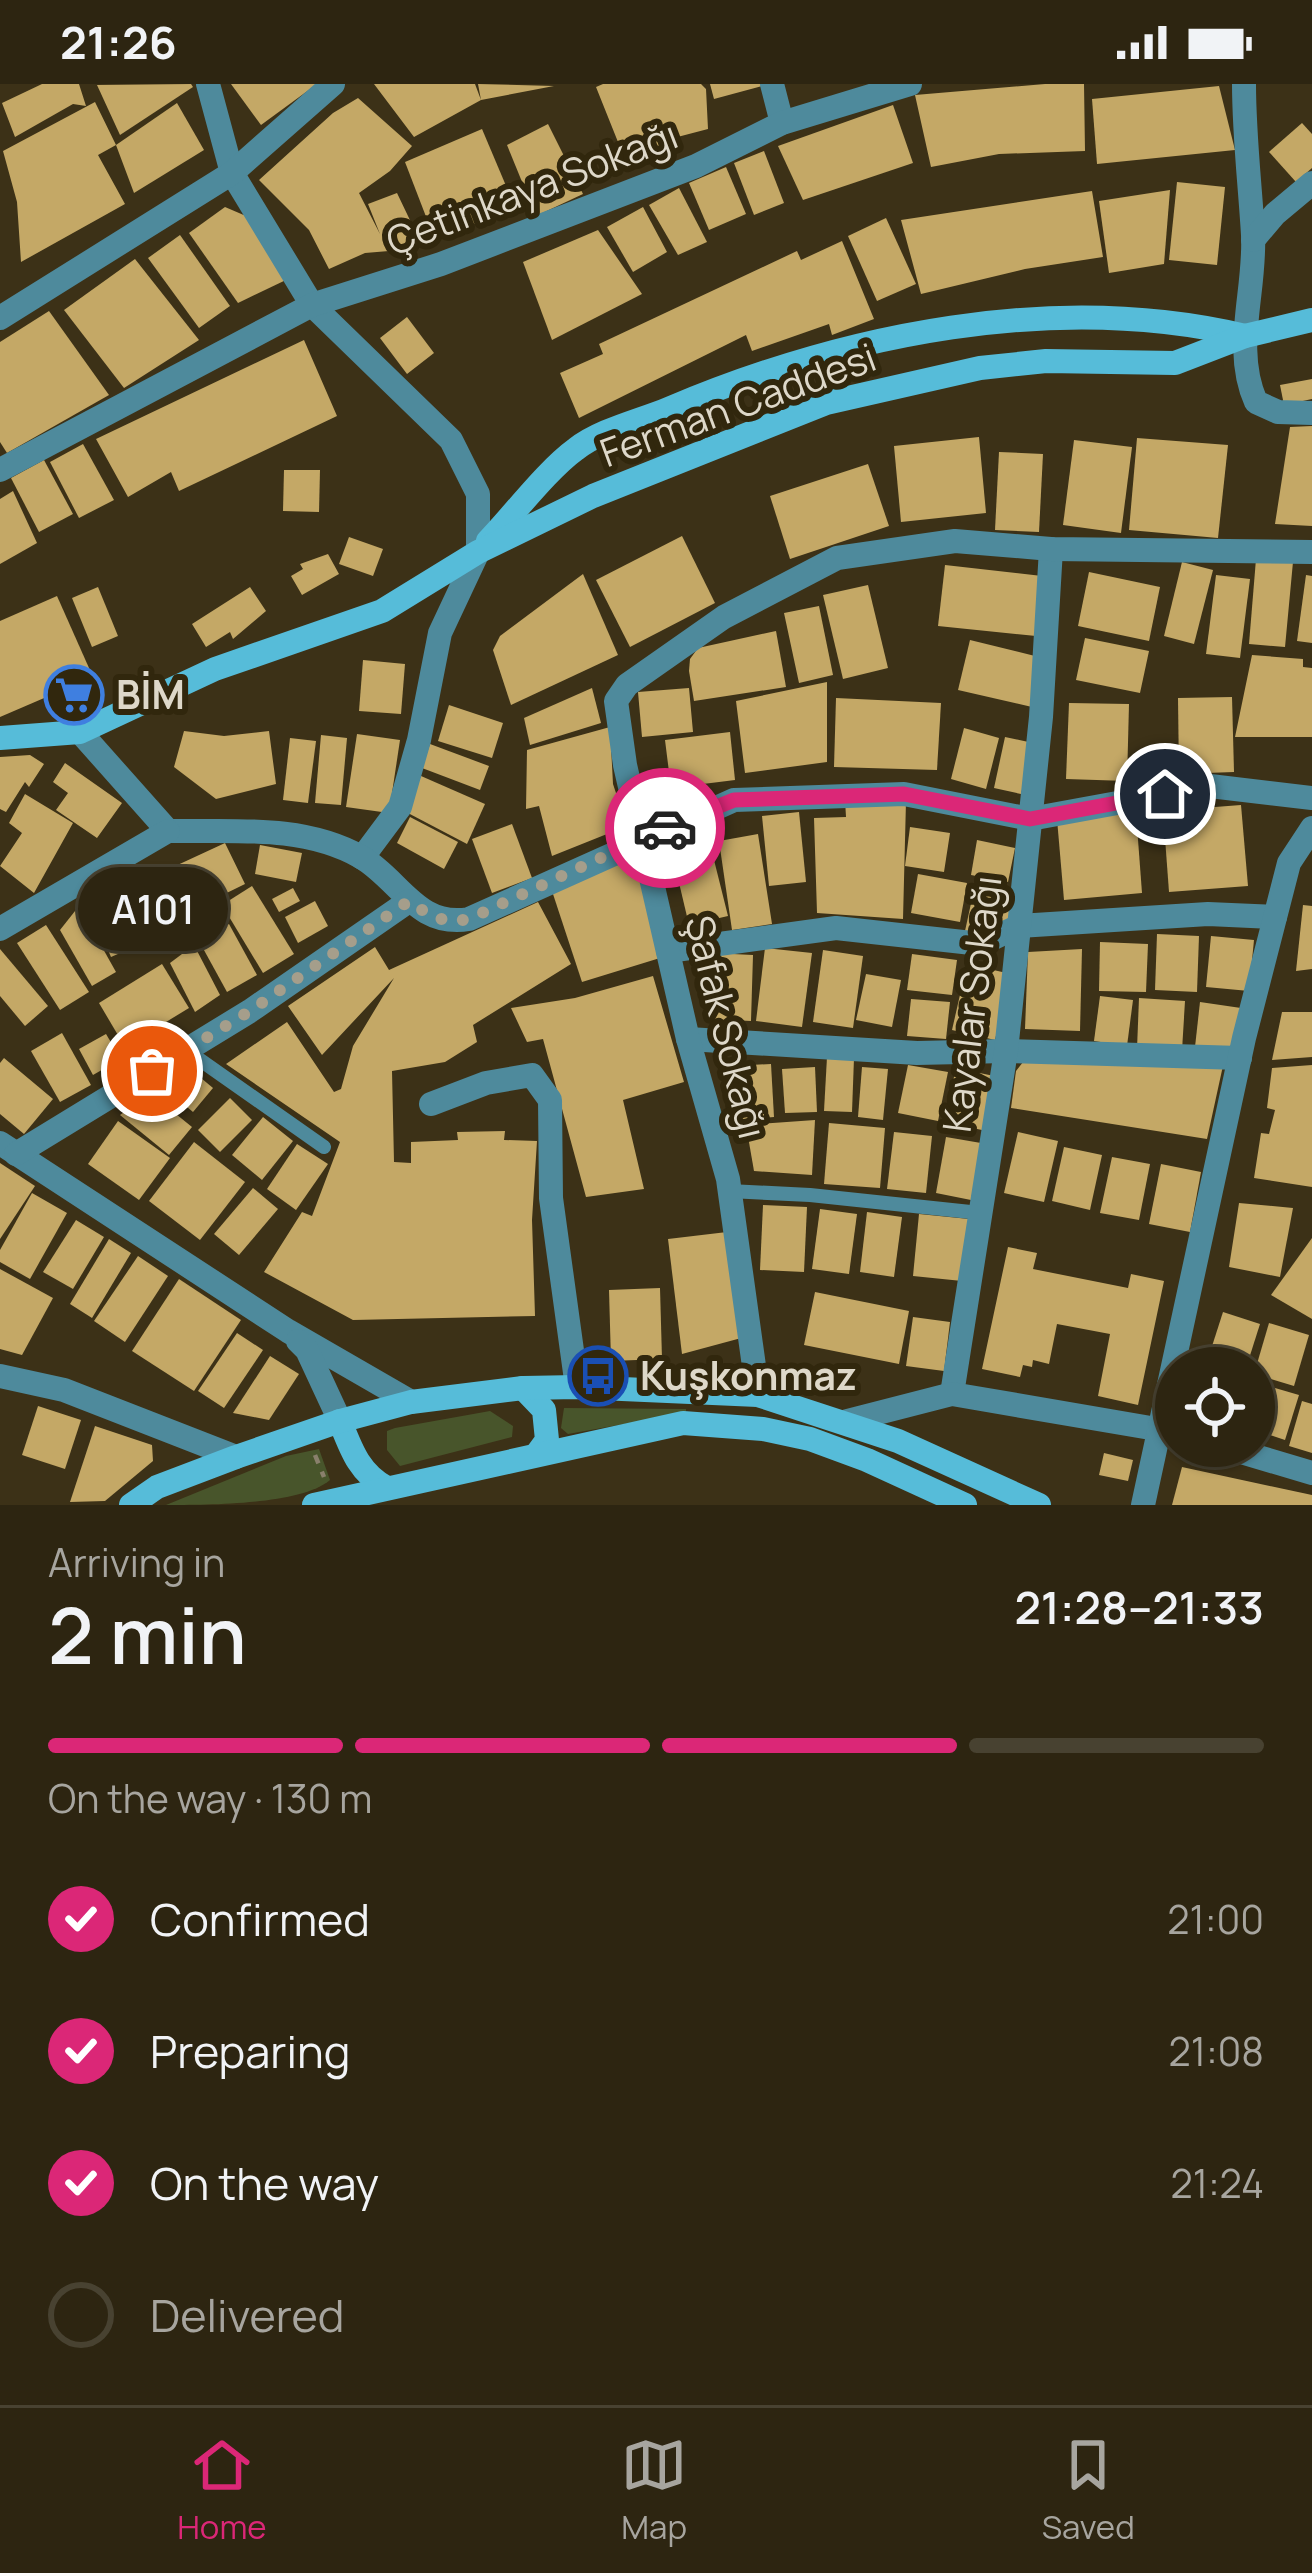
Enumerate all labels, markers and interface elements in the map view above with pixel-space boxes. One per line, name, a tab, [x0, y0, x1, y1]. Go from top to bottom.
text: 21:26	[60, 11, 177, 73]
street label: Çetinkaya Sokağı	[378, 107, 685, 267]
street label: Ferman Caddesi	[592, 329, 883, 479]
supermarket icon: BİM	[43, 664, 105, 726]
place label: BİM	[116, 667, 185, 721]
pin	[1114, 743, 1216, 845]
icon: home	[1132, 761, 1198, 827]
courier	[605, 768, 725, 888]
icon: car	[632, 795, 698, 861]
callout: A101	[77, 867, 227, 951]
street label: Kayalar Sokağı	[928, 873, 1014, 1135]
text: A101	[111, 882, 195, 936]
street label: Şafak Sokağı	[673, 910, 781, 1144]
pin	[101, 1020, 203, 1122]
icon: bag	[119, 1038, 185, 1104]
bus stop icon: Kuşkonmaz	[567, 1345, 629, 1407]
map controls	[1155, 1347, 1275, 1467]
button: locate	[1155, 1347, 1275, 1467]
place label: Kuşkonmaz	[640, 1348, 857, 1402]
text: Arriving in	[48, 1535, 225, 1589]
text: 21:28–21:33	[1014, 1576, 1264, 1638]
text: 2 min	[48, 1581, 247, 1687]
text: On the way · 130 m	[48, 1771, 372, 1825]
icon: check	[48, 1886, 114, 1952]
text: Confirmed	[150, 1888, 370, 1950]
text: 21:00	[1167, 1892, 1264, 1946]
icon: check	[48, 2018, 114, 2084]
text: Preparing	[150, 2020, 350, 2082]
text: 21:08	[1168, 2024, 1264, 2078]
icon: check	[48, 2150, 114, 2216]
text: On the way	[150, 2152, 379, 2214]
text: 21:24	[1170, 2156, 1264, 2210]
text: Delivered	[150, 2284, 345, 2346]
tab: Home	[177, 2432, 267, 2549]
tab: Map	[621, 2432, 687, 2549]
tab: Saved	[1042, 2432, 1135, 2549]

